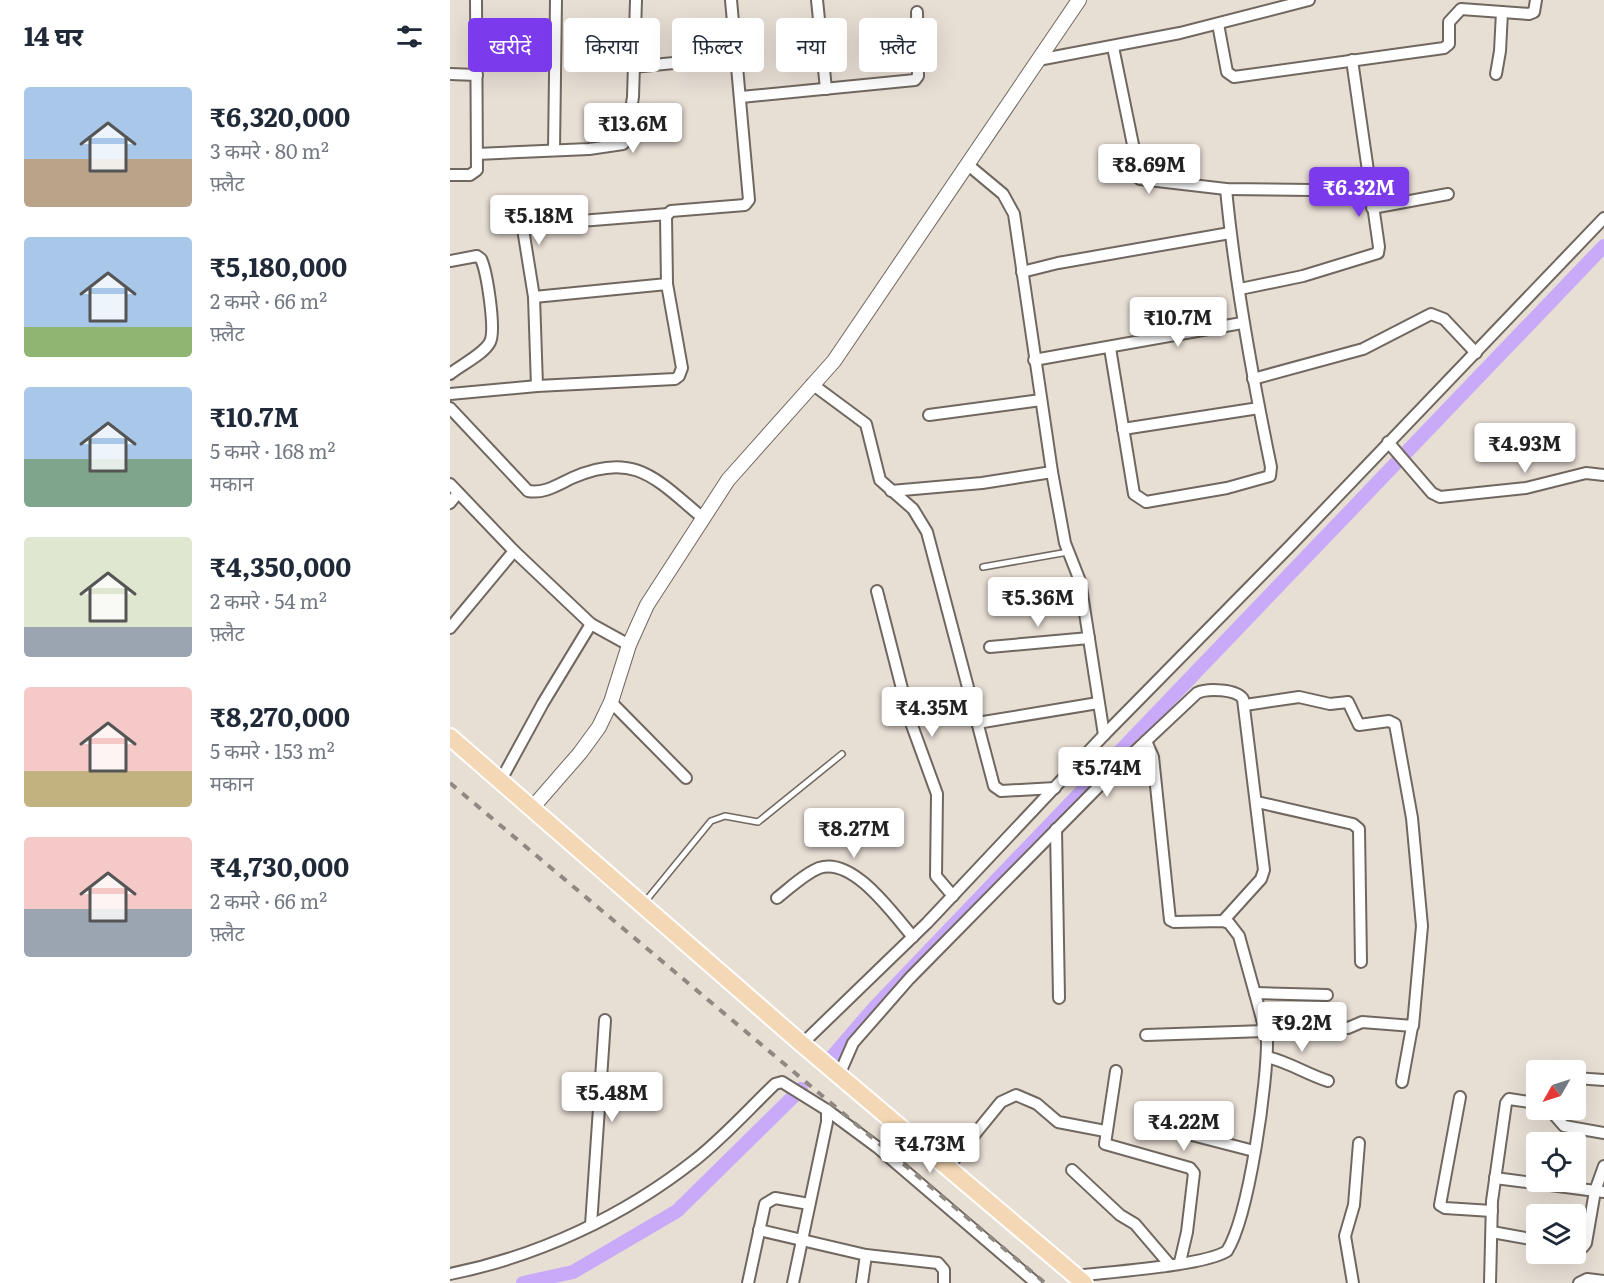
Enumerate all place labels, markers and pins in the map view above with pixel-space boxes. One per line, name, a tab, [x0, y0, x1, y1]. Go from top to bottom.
pin: ₹13.6M	[584, 103, 682, 154]
pin: ₹8.69M	[1100, 144, 1198, 195]
pin: ₹6.32M	[1310, 167, 1408, 218]
pin: ₹5.18M	[490, 195, 588, 246]
pin: ₹10.7M	[1129, 297, 1227, 348]
pin: ₹4.93M	[1476, 423, 1574, 474]
pin: ₹5.36M	[989, 577, 1087, 628]
pin: ₹4.35M	[883, 687, 981, 738]
pin: ₹5.74M	[1058, 747, 1156, 798]
pin: ₹8.27M	[805, 808, 903, 859]
pin: ₹9.2M	[1260, 1002, 1344, 1053]
pin: ₹5.48M	[563, 1072, 661, 1123]
pin: ₹4.22M	[1135, 1101, 1233, 1152]
pin: ₹4.73M	[881, 1123, 979, 1174]

